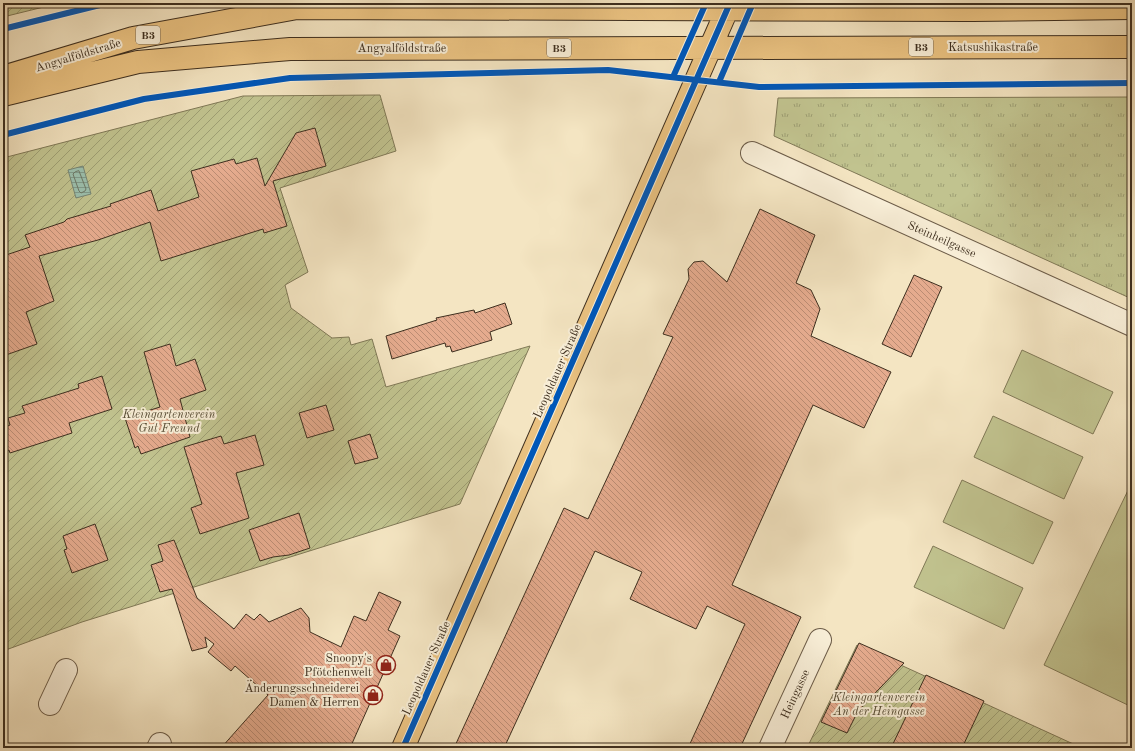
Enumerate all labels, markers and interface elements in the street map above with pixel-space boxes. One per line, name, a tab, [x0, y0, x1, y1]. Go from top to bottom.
road number: B3	[136, 26, 160, 44]
street label: Angyalföldstraße	[34, 37, 123, 75]
road number: B3	[909, 38, 933, 56]
road number: B3	[547, 39, 571, 57]
street label: Katsushikastraße	[948, 42, 1038, 54]
street label: Angyalföldstraße	[358, 43, 447, 55]
street label: Steinheilgasse	[905, 219, 978, 261]
street label: Leopoldauer Straße	[532, 322, 584, 420]
park label: Kleingartenverein Gut Freund	[122, 409, 216, 435]
street label: Leopoldauer Straße	[401, 619, 453, 717]
place label: Snoopy's Pfötchenwelt	[304, 653, 372, 679]
shop icon: Snoopy's Pfötchenwelt	[375, 654, 397, 676]
street label: Heingasse	[779, 667, 813, 721]
place label: Änderungsschneiderei Damen & Herren	[244, 679, 360, 709]
shop icon: Änderungsschneiderei Damen & Herren	[362, 684, 384, 706]
park label: Kleingartenverein An der Heingasse	[832, 692, 926, 718]

